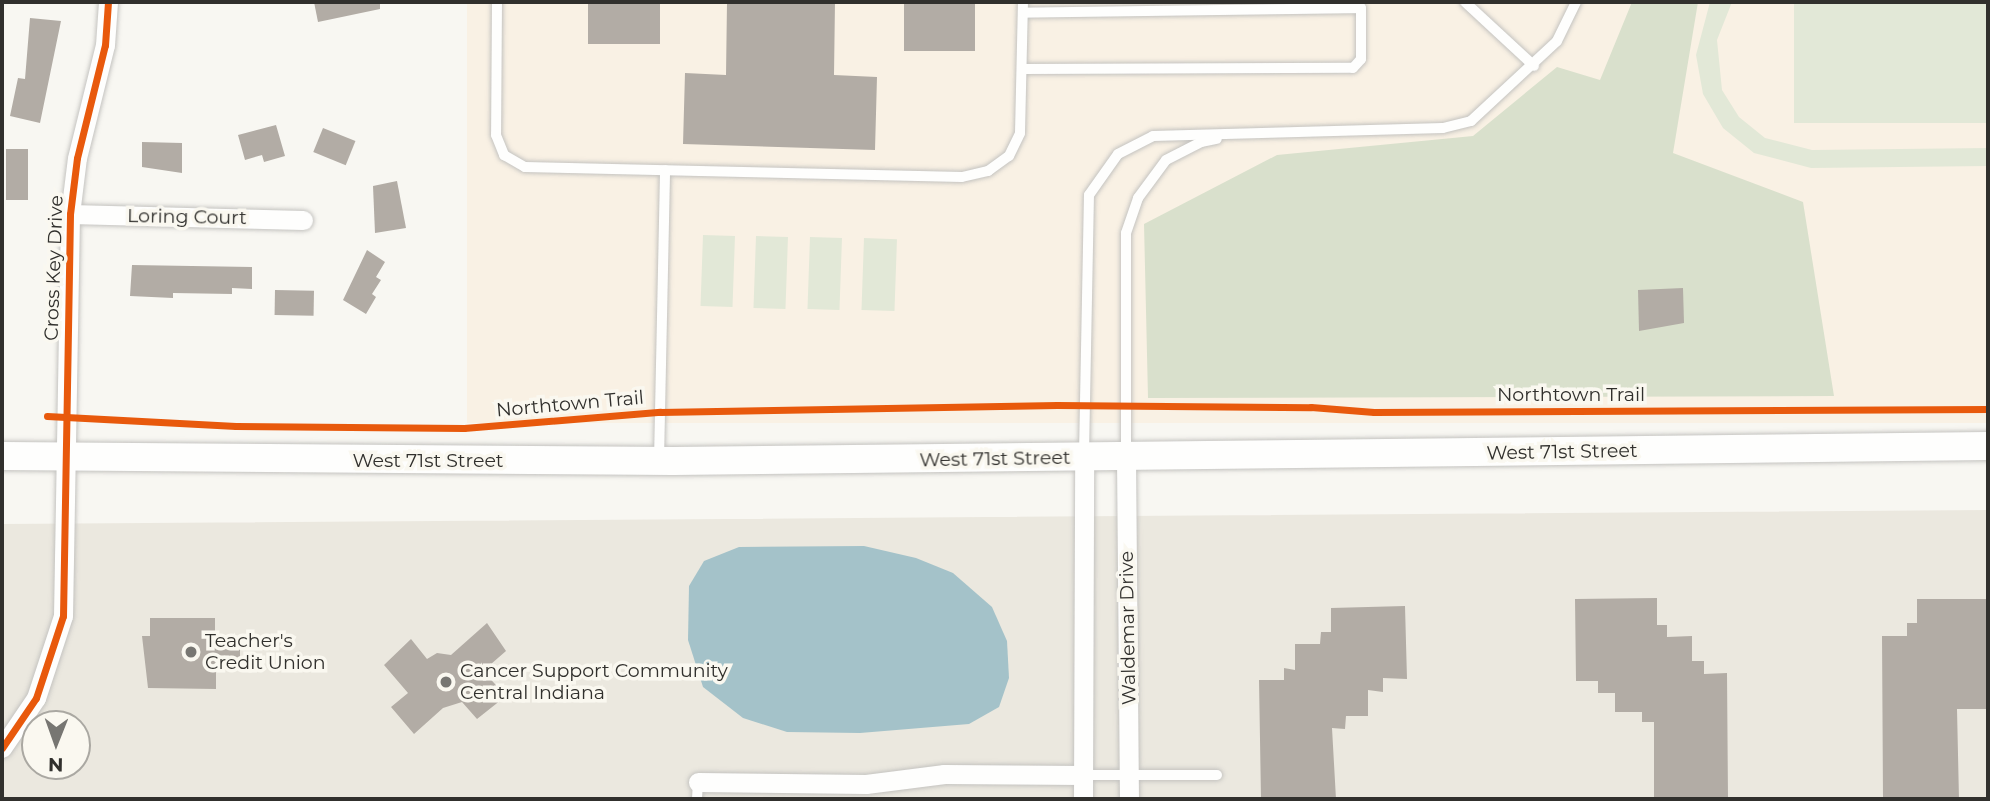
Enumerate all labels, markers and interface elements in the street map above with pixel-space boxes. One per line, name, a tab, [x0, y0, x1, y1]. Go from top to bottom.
street label: Cross Key Drive	[40, 195, 68, 341]
street label: Loring Court	[127, 205, 247, 229]
street label: Northtown Trail	[1497, 384, 1645, 406]
street label: Northtown Trail	[495, 386, 645, 422]
street label: West 71st Street	[1486, 439, 1638, 465]
street label: West 71st Street	[919, 446, 1071, 472]
street label: West 71st Street	[352, 450, 504, 472]
street label: Waldemar Drive	[1115, 551, 1141, 705]
place label: Teacher's Credit Union	[205, 630, 326, 674]
marker: Teacher's Credit Union	[183, 644, 199, 660]
place label: Cancer Support Community Central Indiana	[460, 660, 728, 704]
marker: Cancer Support Community Central Indiana	[438, 674, 454, 690]
north arrow	[21, 710, 91, 780]
text: N	[48, 753, 64, 776]

